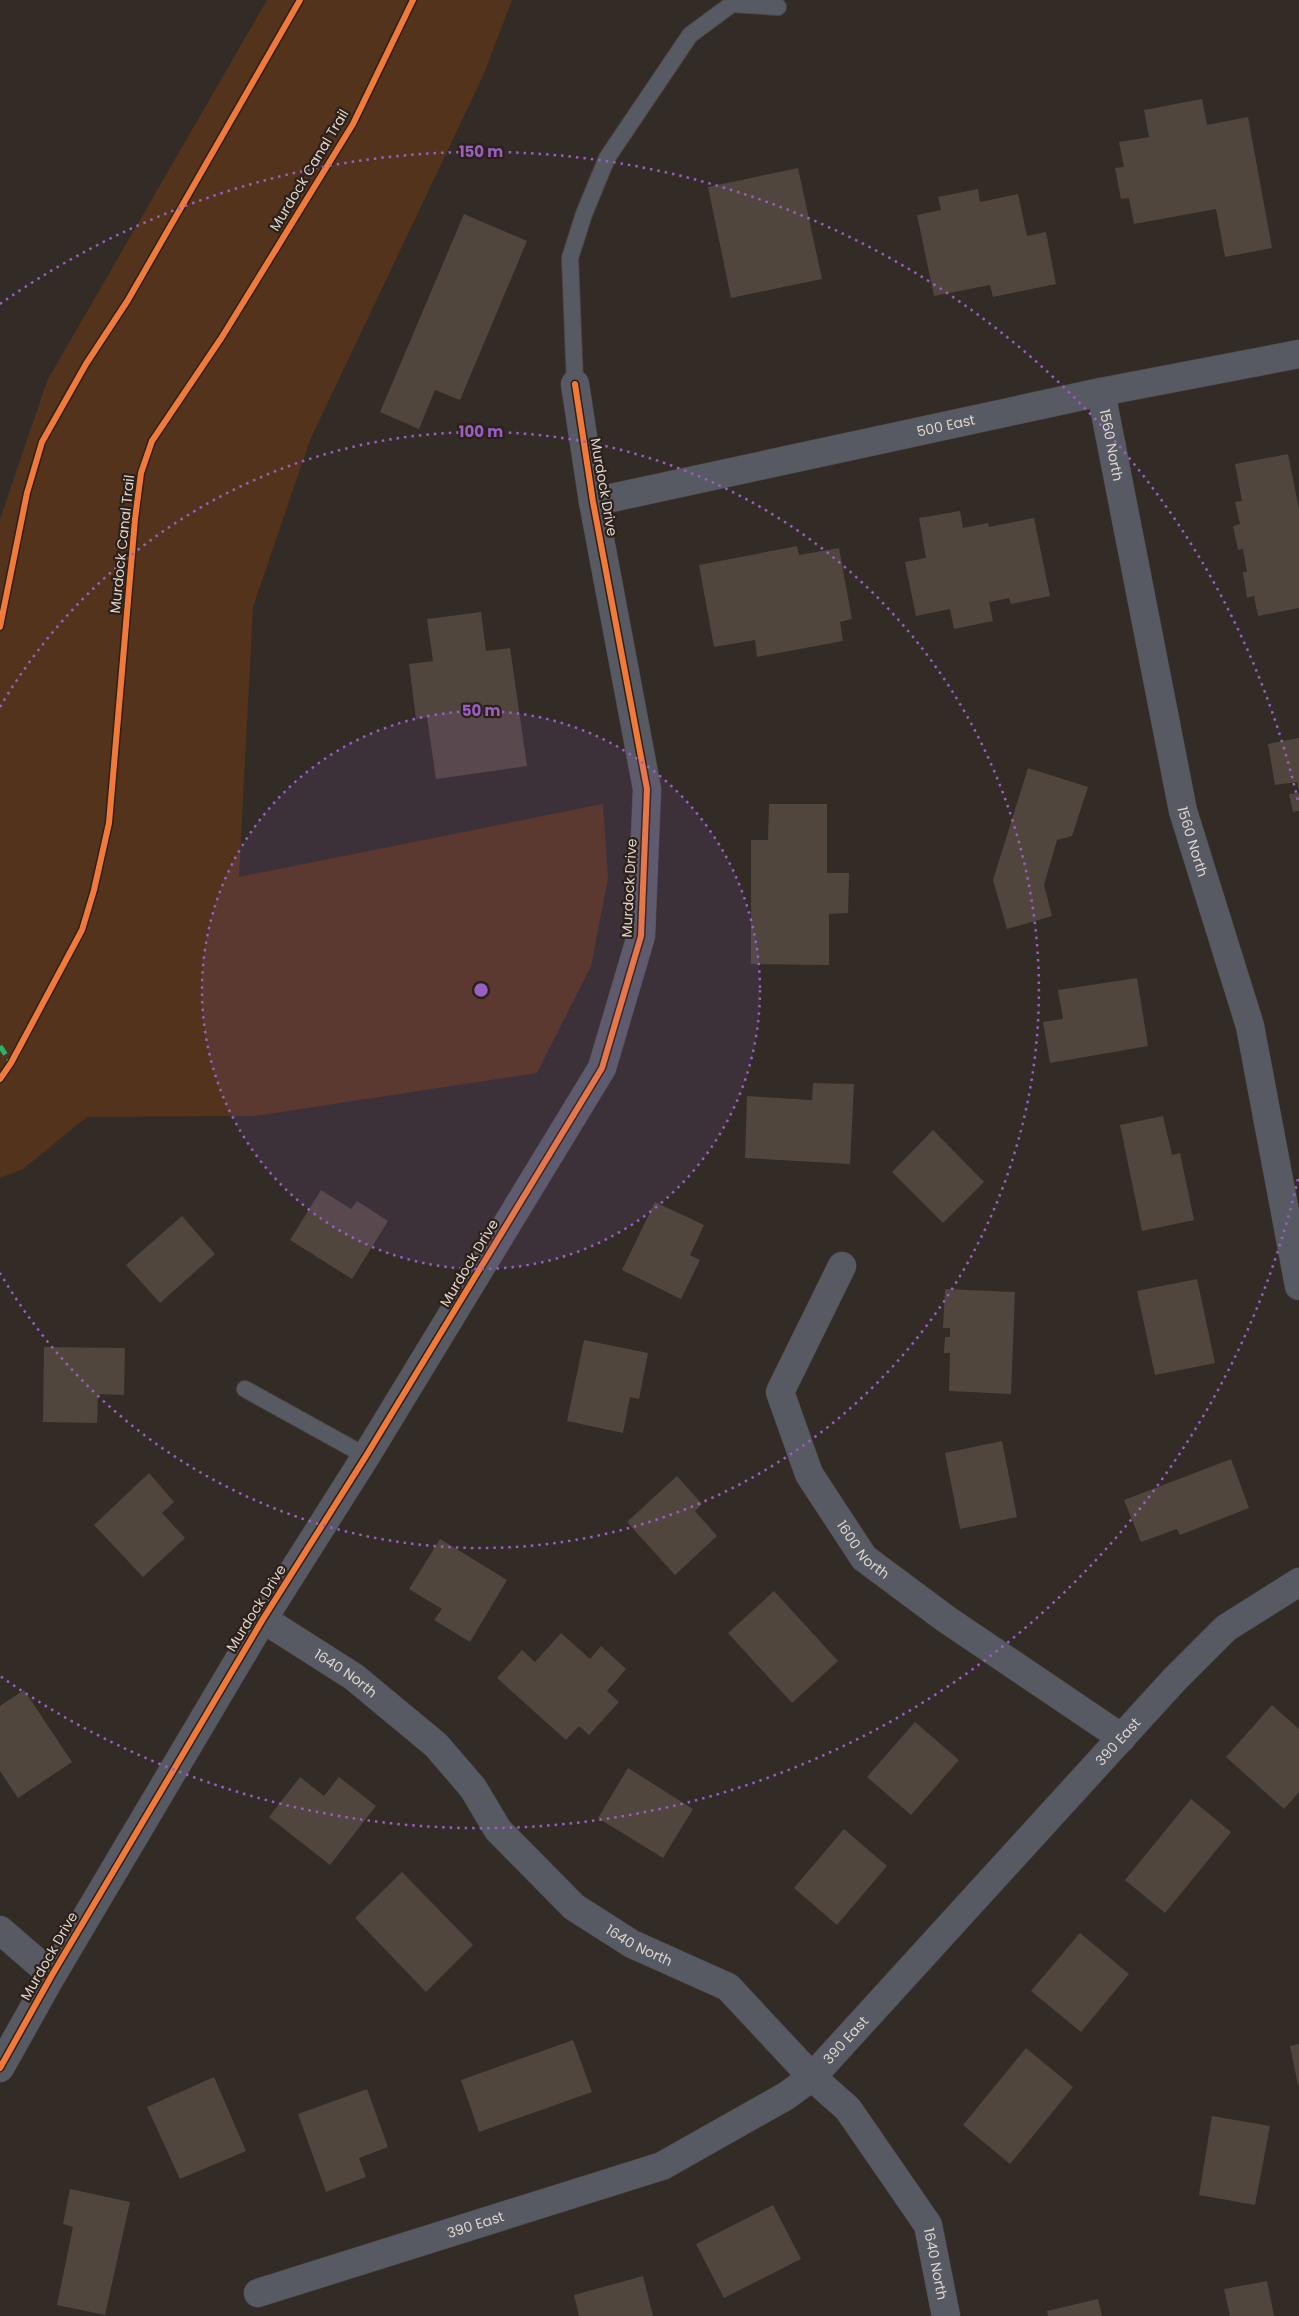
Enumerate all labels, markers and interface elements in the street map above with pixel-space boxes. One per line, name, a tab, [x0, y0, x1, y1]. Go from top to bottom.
street label: Murdock Canal Trail	[265, 105, 353, 235]
text: 150 m	[459, 141, 503, 162]
street label: 1560 North	[1095, 407, 1128, 483]
street label: 500 East	[915, 410, 977, 442]
text: 100 m	[459, 421, 503, 442]
street label: Murdock Drive	[586, 436, 623, 538]
street label: Murdock Canal Trail	[105, 474, 139, 614]
text: 50 m	[462, 700, 500, 721]
street label: 1560 North	[1172, 805, 1213, 879]
street label: Murdock Drive	[616, 838, 642, 938]
centre of rings	[472, 981, 490, 999]
street label: Murdock Drive	[435, 1215, 503, 1311]
street label: 1600 North	[832, 1516, 894, 1584]
street label: Murdock Drive	[221, 1560, 291, 1655]
street label: 1640 North	[310, 1644, 382, 1702]
street label: 390 East	[1091, 1713, 1145, 1770]
street label: Murdock Drive	[16, 1908, 83, 2004]
street label: 1640 North	[602, 1920, 676, 1971]
street label: 390 East	[818, 2012, 873, 2069]
street label: 390 East	[445, 2206, 507, 2243]
street label: 1640 North	[919, 2226, 953, 2302]

